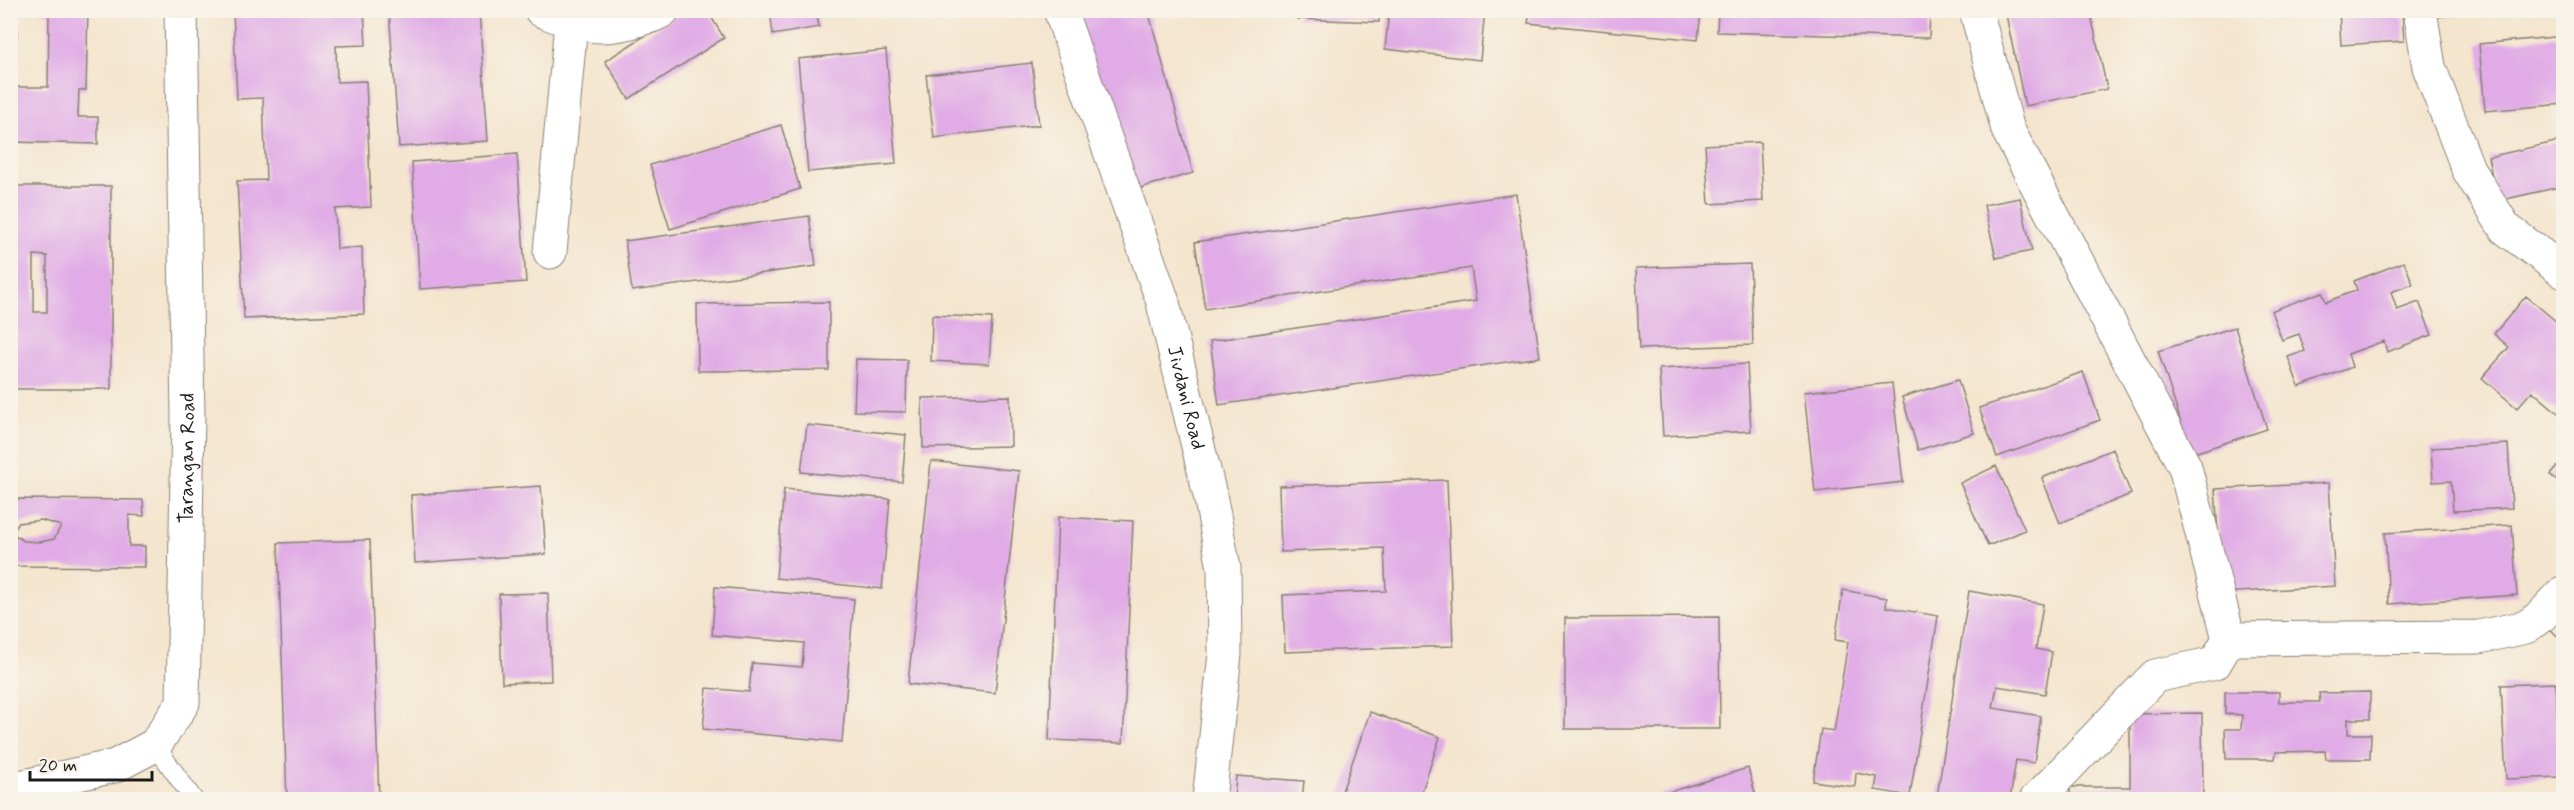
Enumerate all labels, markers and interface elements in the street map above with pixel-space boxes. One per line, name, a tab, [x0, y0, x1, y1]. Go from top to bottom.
street label: Jivdani Road	[1160, 343, 1212, 452]
street label: Tarangan Road	[173, 393, 202, 524]
scale bar	[30, 744, 152, 782]
text: 20 m	[39, 754, 77, 778]

